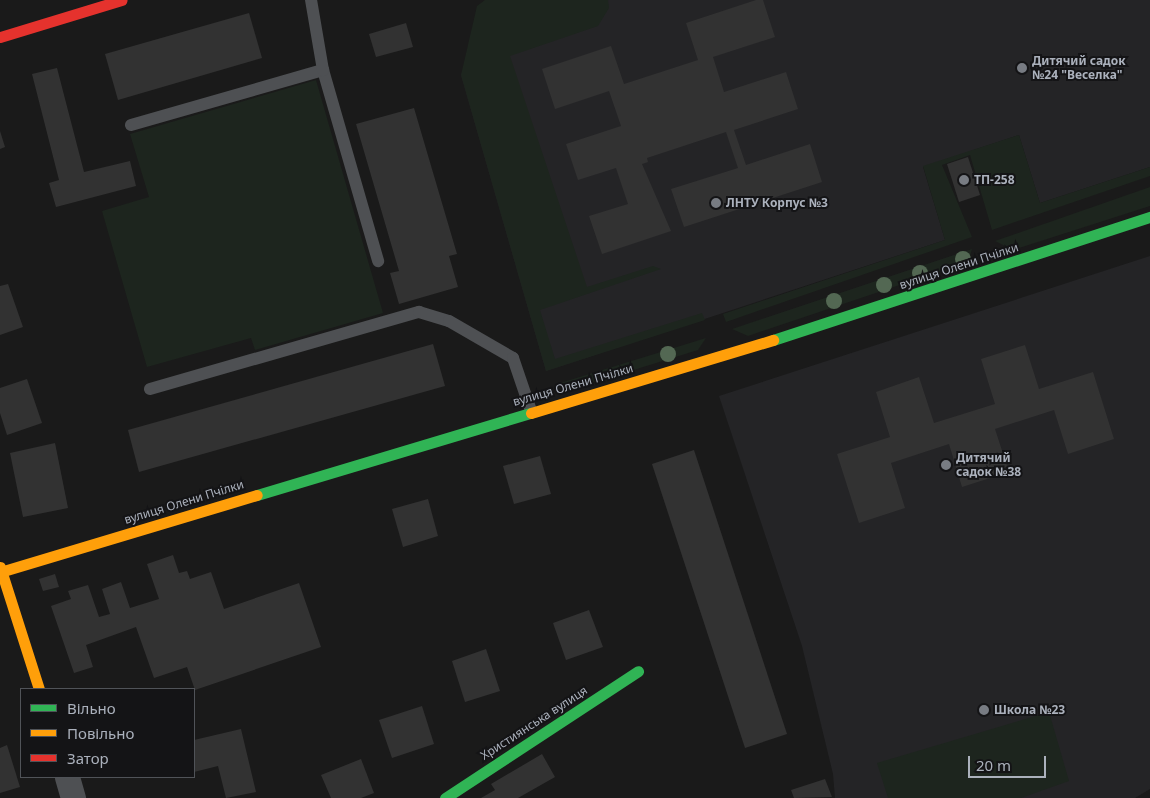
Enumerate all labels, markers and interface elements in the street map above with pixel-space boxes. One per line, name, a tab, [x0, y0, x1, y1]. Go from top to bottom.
place label: Дитячий садок №24 "Веселка"	[1032, 54, 1126, 82]
marker: Дитячий садок №24 "Веселка"	[1016, 62, 1028, 74]
place label: ТП-258	[974, 173, 1014, 187]
marker: ТП-258	[958, 174, 970, 186]
place label: ЛНТУ Корпус №3	[726, 196, 828, 210]
marker: ЛНТУ Корпус №3	[710, 197, 722, 209]
street label: вулиця Олени Пчілки	[898, 240, 1020, 292]
street label: вулиця Олени Пчілки	[511, 361, 635, 409]
place label: Дитячий садок №38	[956, 451, 1021, 479]
marker: Дитячий садок №38	[940, 459, 952, 471]
street label: вулиця Олени Пчілки	[122, 477, 246, 527]
street label: Християнська вулиця	[478, 683, 590, 763]
legend	[20, 688, 195, 778]
text: Вільно	[67, 698, 116, 718]
place label: Школа №23	[994, 703, 1065, 717]
marker: Школа №23	[978, 704, 990, 716]
text: Повільно	[67, 723, 134, 743]
scale bar	[970, 746, 1048, 778]
text: Затор	[67, 748, 109, 768]
text: 20 m	[976, 755, 1011, 775]

